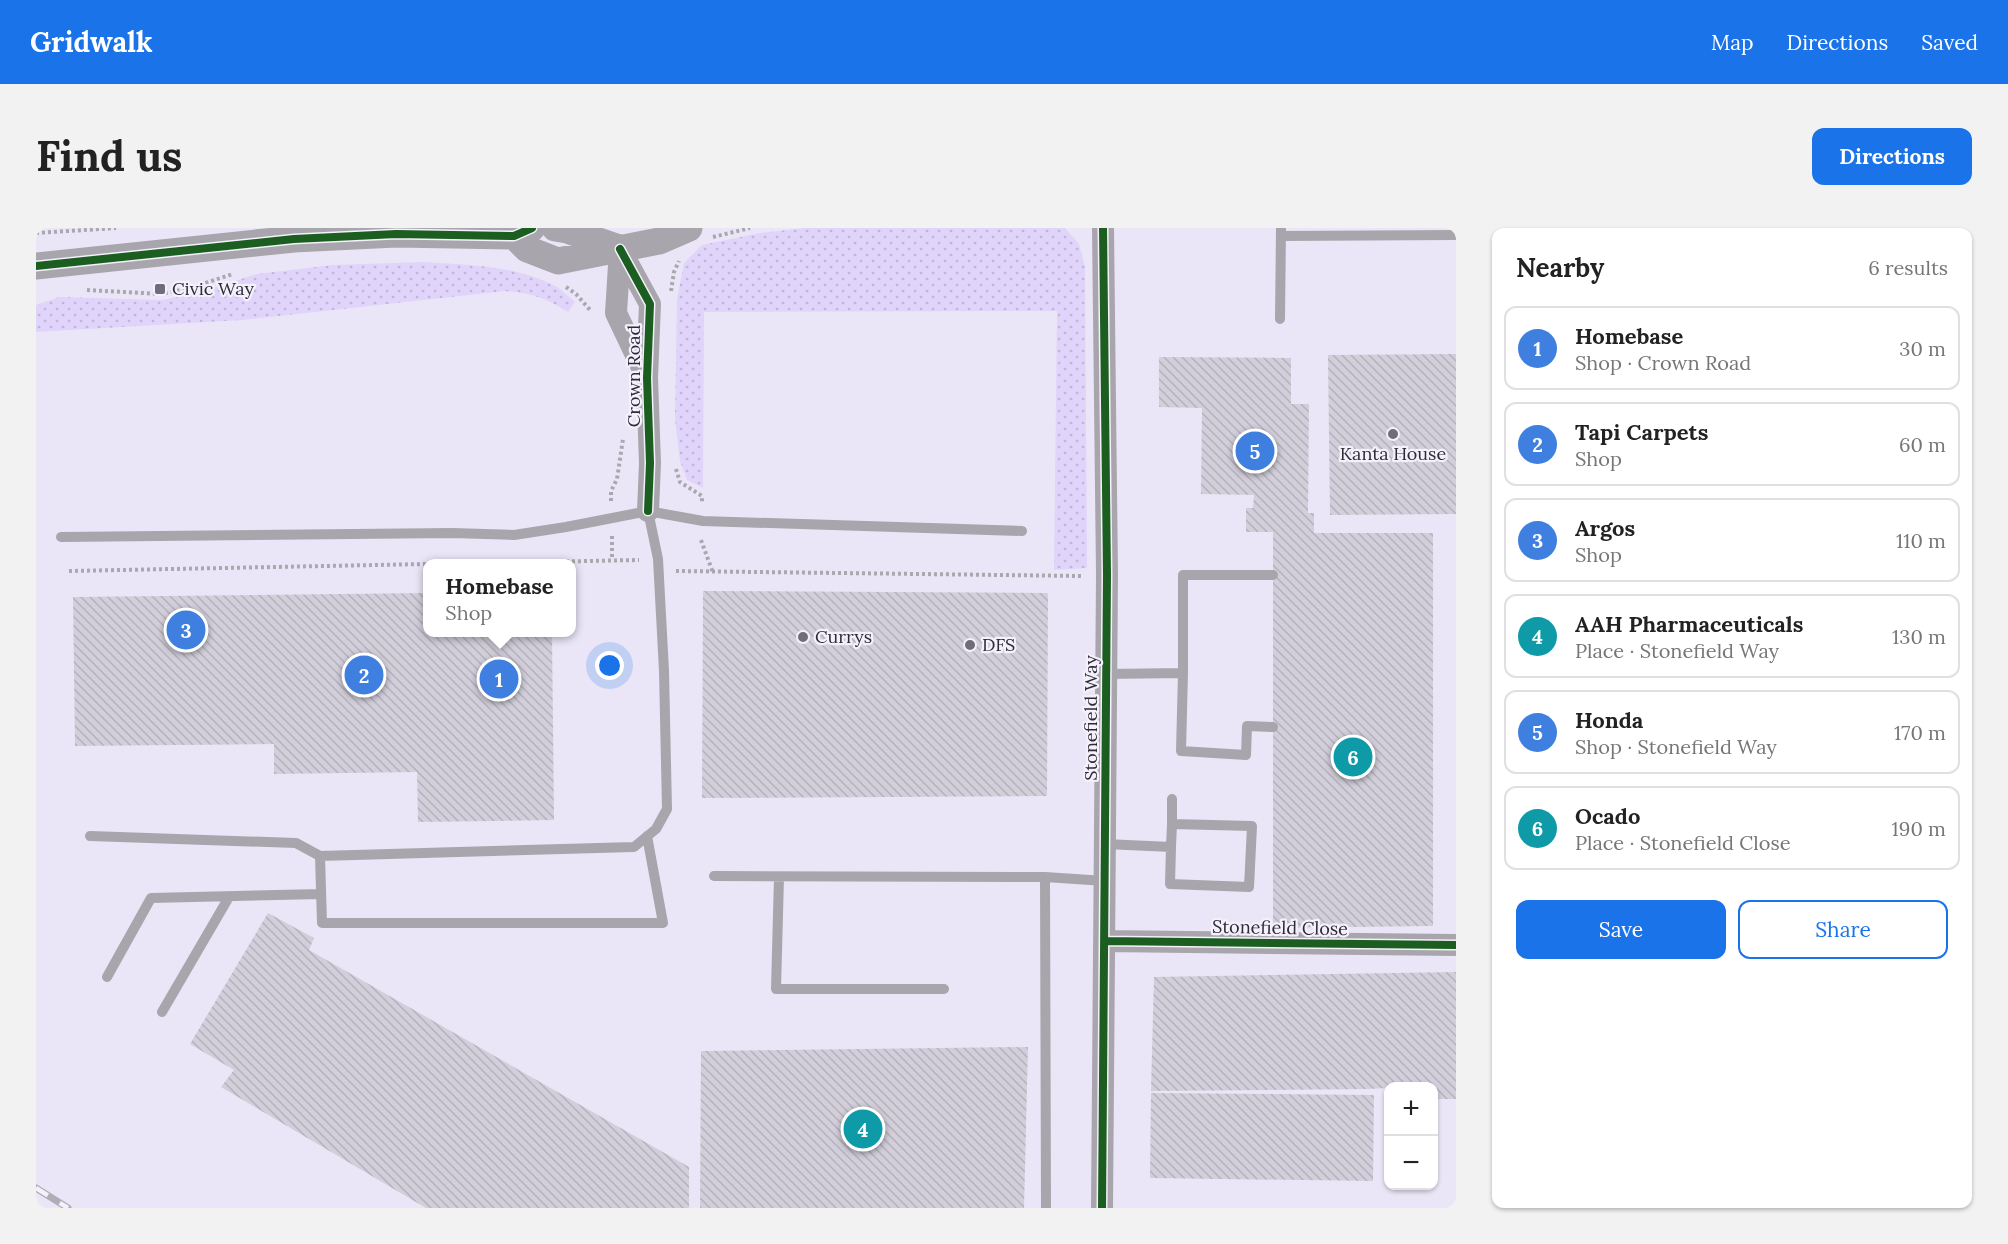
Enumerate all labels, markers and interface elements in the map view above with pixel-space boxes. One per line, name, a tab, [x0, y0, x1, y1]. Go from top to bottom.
text: Gridwalk	[30, 24, 153, 60]
text: Map	[1711, 29, 1754, 56]
text: Directions	[1787, 29, 1888, 56]
text: Saved	[1921, 29, 1978, 56]
button: Directions	[1812, 128, 1972, 185]
text: Find us	[36, 129, 182, 183]
text: Nearby	[1516, 251, 1604, 284]
text: 6 results	[1868, 255, 1948, 280]
place label: Civic Way	[172, 277, 254, 300]
marker: Civic Way	[153, 282, 167, 296]
text: Homebase	[1575, 322, 1683, 350]
street label: Crown Road	[622, 325, 645, 427]
text: 1	[1533, 336, 1542, 361]
text: 30 m	[1899, 336, 1946, 361]
text: Shop · Crown Road	[1575, 350, 1751, 375]
text: Tapi Carpets	[1575, 418, 1708, 446]
marker: Kanta House	[1386, 427, 1400, 441]
pin: 5	[1236, 428, 1274, 474]
text: 2	[1532, 432, 1543, 457]
text: 60 m	[1899, 432, 1946, 457]
place label: Kanta House	[1340, 442, 1446, 465]
text: Shop	[1575, 446, 1622, 471]
text: Argos	[1575, 514, 1635, 542]
text: 3	[1532, 528, 1543, 553]
text: 110 m	[1896, 528, 1946, 553]
text: Shop	[1575, 542, 1622, 567]
popup	[423, 559, 576, 637]
text: Homebase	[445, 572, 554, 600]
text: Shop	[445, 600, 492, 625]
pin: 3	[166, 608, 206, 652]
text: AAH Pharmaceuticals	[1575, 610, 1803, 638]
text: 4	[1532, 624, 1543, 649]
text: 130 m	[1892, 624, 1946, 649]
place label: Currys	[815, 625, 872, 648]
marker: Currys	[796, 630, 810, 644]
place label: DFS	[982, 633, 1015, 656]
marker: DFS	[963, 638, 977, 652]
text: Place · Stonefield Way	[1575, 638, 1779, 663]
your location	[595, 651, 624, 680]
pin: 2	[344, 652, 384, 698]
street label: Stonefield Way	[1079, 655, 1102, 781]
pin: 1	[480, 656, 518, 702]
text: Honda	[1575, 706, 1643, 734]
text: 5	[1532, 720, 1543, 745]
text: 170 m	[1894, 720, 1946, 745]
pin: 6	[1334, 734, 1372, 780]
text: Shop · Stonefield Way	[1575, 734, 1777, 759]
text: Ocado	[1575, 802, 1640, 830]
text: 6	[1532, 816, 1543, 841]
text: 190 m	[1892, 816, 1946, 841]
text: Place · Stonefield Close	[1575, 830, 1791, 855]
button: Save	[1516, 900, 1726, 959]
button: Share	[1738, 900, 1948, 959]
street label: Stonefield Close	[1212, 915, 1348, 940]
map controls	[1384, 1082, 1438, 1190]
button: +	[1384, 1082, 1438, 1136]
pin: 4	[844, 1106, 882, 1152]
button: −	[1384, 1136, 1438, 1190]

